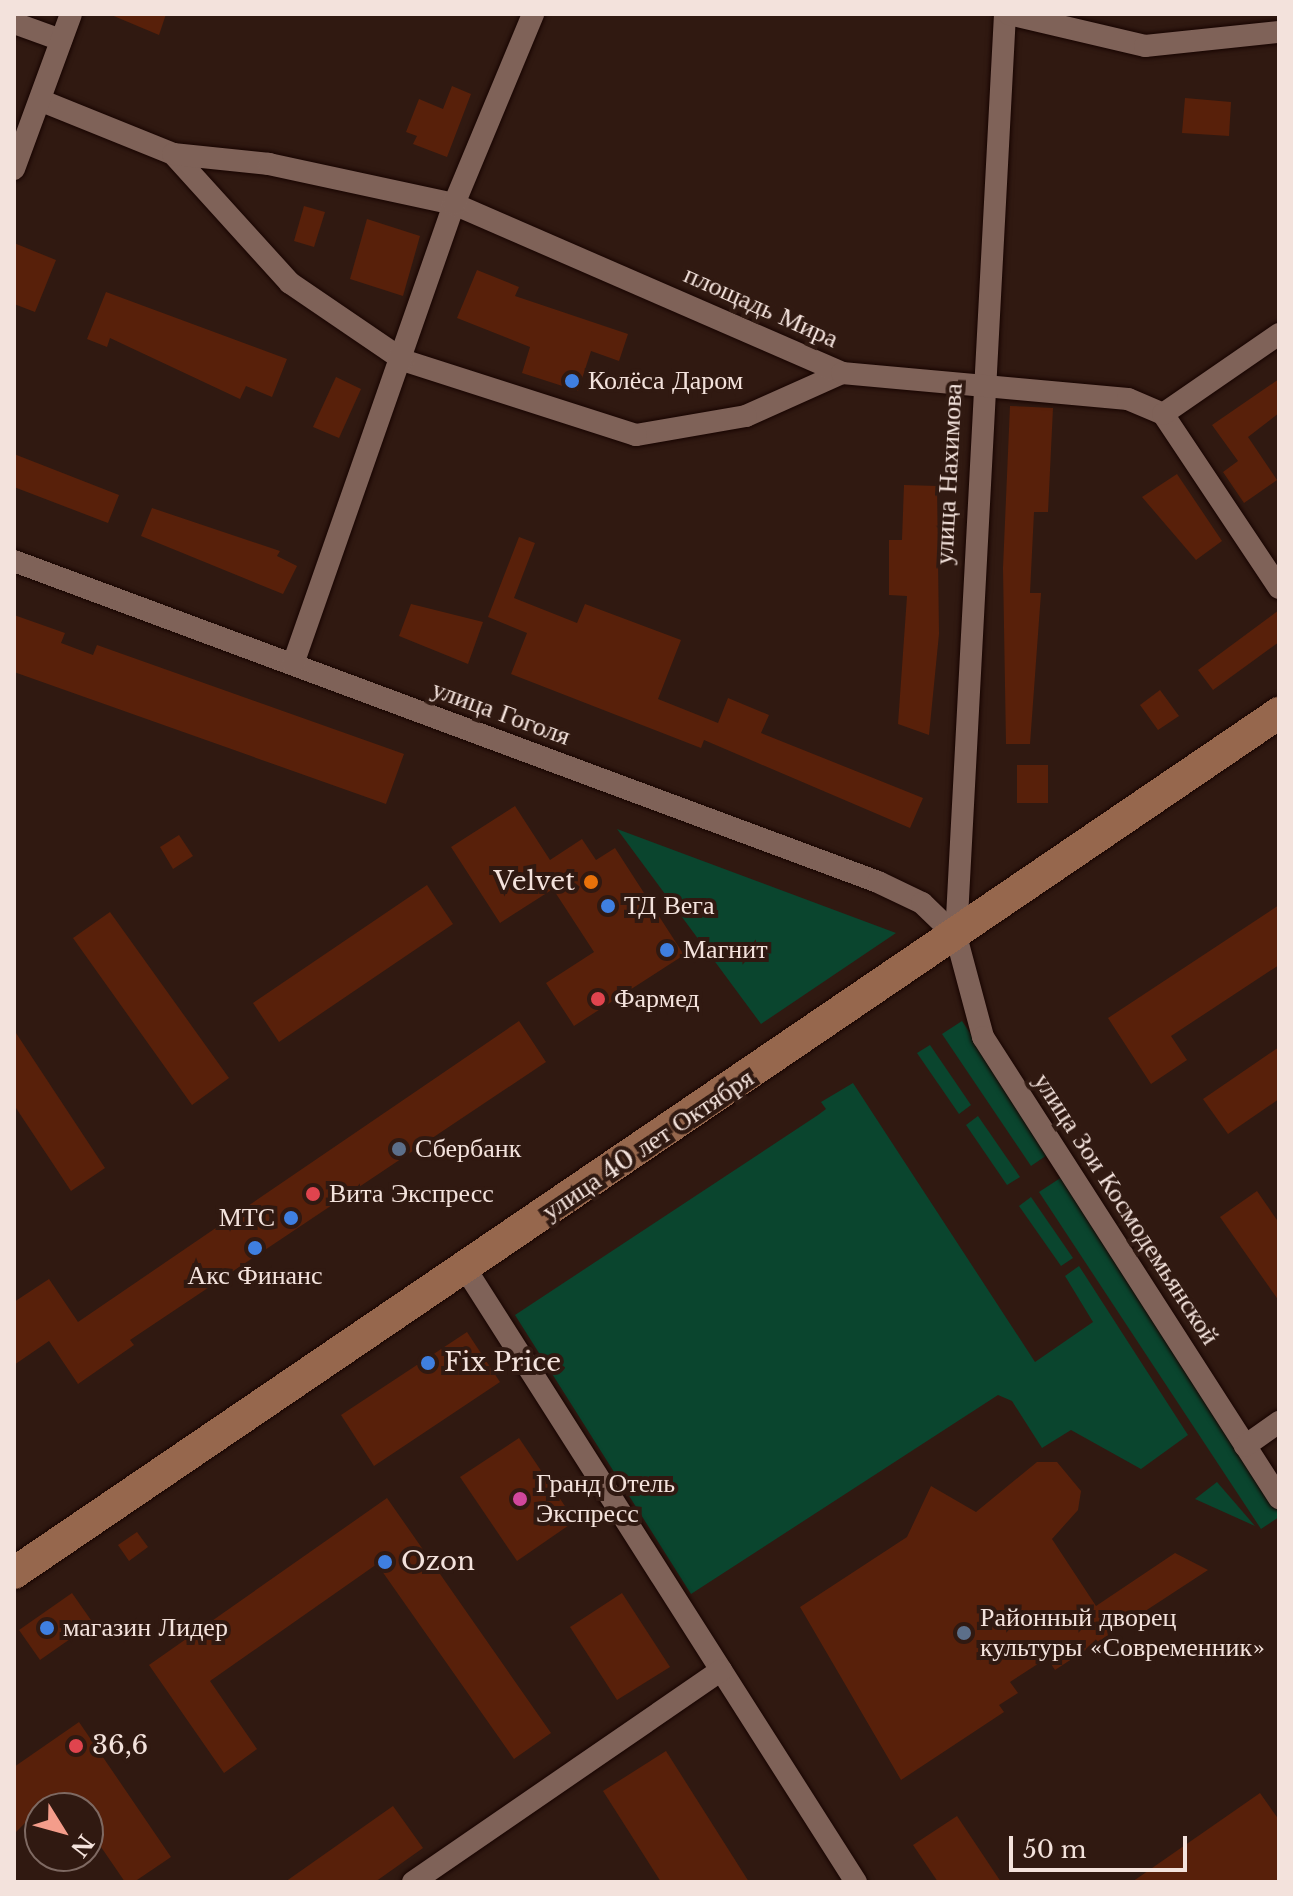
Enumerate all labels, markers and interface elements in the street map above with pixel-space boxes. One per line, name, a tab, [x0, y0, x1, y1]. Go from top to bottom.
street label: площадь Мира	[679, 259, 843, 355]
place label: Колёса Даром	[588, 365, 743, 397]
marker: Колёса Даром	[563, 372, 581, 390]
street label: улица Нахимова	[929, 382, 969, 566]
street label: улица Гоголя	[428, 674, 574, 752]
place label: Velvet	[494, 866, 575, 898]
marker: Velvet	[582, 873, 600, 891]
place label: ТД Вега	[624, 890, 715, 922]
marker: ТД Вега	[599, 897, 617, 915]
place label: Магнит	[683, 934, 768, 966]
marker: Магнит	[658, 941, 676, 959]
place label: Фармед	[614, 983, 700, 1015]
marker: Фармед	[589, 990, 607, 1008]
street label: улица 40 лет Октября	[536, 1063, 760, 1227]
street label: улица Зои Космодемьянской	[1026, 1067, 1226, 1351]
place label: Сбербанк	[415, 1133, 521, 1165]
marker: Сбербанк	[390, 1140, 408, 1158]
place label: Вита Экспресс	[329, 1178, 494, 1210]
marker: Вита Экспресс	[304, 1185, 322, 1203]
place label: МТС	[219, 1202, 275, 1234]
marker: МТС	[282, 1209, 300, 1227]
marker: Акс Финанс	[246, 1239, 264, 1257]
place label: Акс Финанс	[187, 1260, 323, 1292]
place label: Fix Price	[444, 1347, 562, 1379]
marker: Fix Price	[419, 1354, 437, 1372]
place label: Гранд Отель Экспресс	[536, 1468, 675, 1530]
marker: Гранд Отель Экспресс	[511, 1490, 529, 1508]
place label: Ozon	[401, 1546, 475, 1578]
marker: Ozon	[376, 1553, 394, 1571]
place label: Районный дворец культуры «Современник»	[980, 1602, 1265, 1664]
place label: магазин Лидер	[63, 1612, 228, 1644]
marker: магазин Лидер	[38, 1619, 56, 1637]
marker: Районный дворец культуры «Современник»	[955, 1624, 973, 1642]
place label: 36,6	[92, 1730, 148, 1762]
marker: 36,6	[67, 1737, 85, 1755]
north arrow	[24, 1792, 104, 1872]
scale bar	[1013, 1820, 1191, 1870]
text: N	[65, 1829, 99, 1862]
text: 50 m	[1023, 1835, 1086, 1864]

